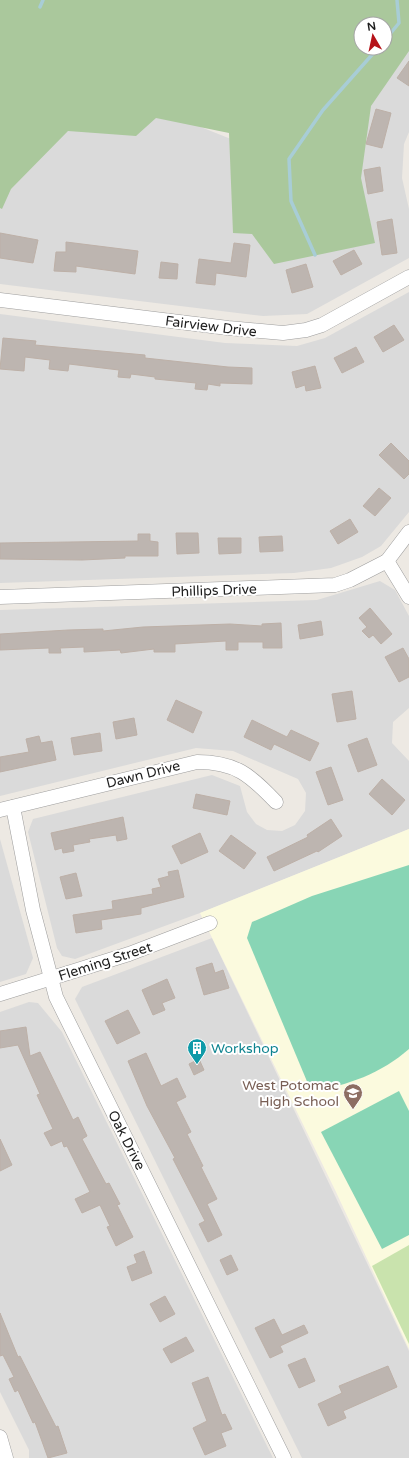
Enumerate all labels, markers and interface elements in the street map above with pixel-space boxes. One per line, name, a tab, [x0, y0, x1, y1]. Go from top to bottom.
north arrow	[353, 16, 393, 56]
text: N	[366, 20, 377, 34]
street label: Fairview Drive	[164, 312, 258, 341]
street label: Phillips Drive	[171, 581, 257, 600]
street label: Dawn Drive	[104, 757, 182, 792]
street label: Fleming Street	[56, 938, 155, 985]
building icon: Workshop	[186, 1037, 208, 1065]
place label: Workshop	[211, 1040, 279, 1057]
place label: West Potomac High School	[242, 1077, 339, 1110]
school or university icon: West Potomac High School	[342, 1082, 364, 1110]
street label: Oak Drive	[104, 1107, 149, 1173]

